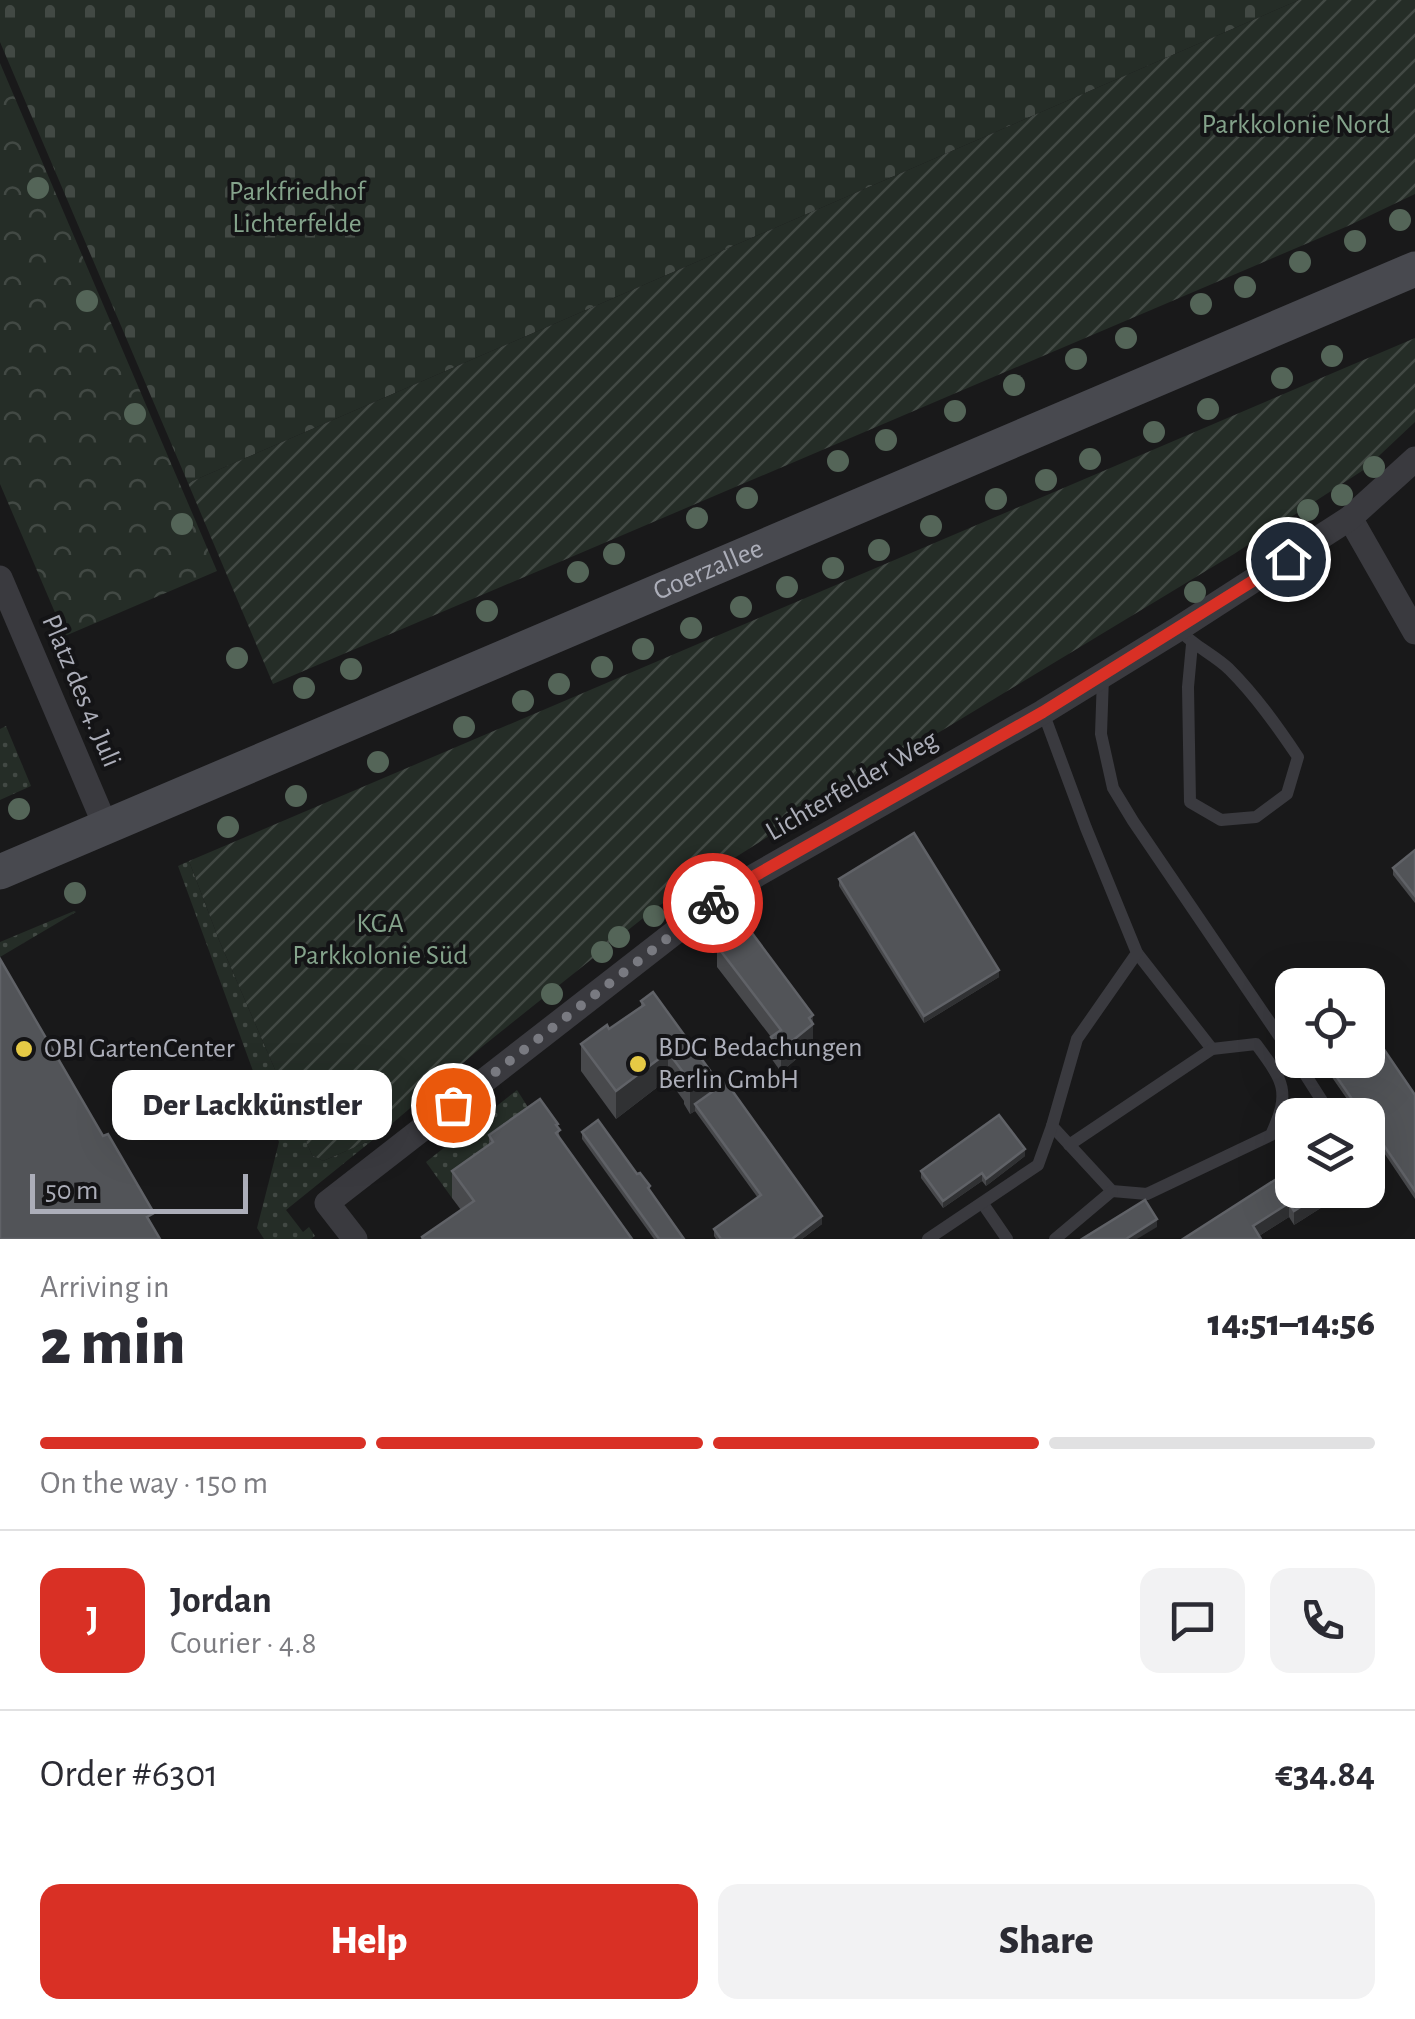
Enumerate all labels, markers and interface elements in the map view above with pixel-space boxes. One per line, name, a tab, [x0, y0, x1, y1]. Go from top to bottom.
park label: Parkkolonie Nord	[1201, 111, 1391, 139]
park label: Parkfriedhof Lichterfelde	[229, 178, 367, 238]
pin	[1246, 517, 1331, 602]
icon: home	[1261, 532, 1316, 587]
street label: Goerzallee	[649, 534, 767, 606]
street label: Platz des 4. Juli	[36, 611, 126, 771]
street label: Lichterfelder Weg	[761, 725, 943, 846]
courier	[663, 853, 763, 953]
icon: bike	[686, 876, 741, 931]
park label: KGA Parkkolonie Süd	[292, 910, 468, 970]
map controls	[1275, 968, 1385, 1208]
button: locate	[1275, 968, 1385, 1078]
place label: BDG Bedachungen Berlin GmbH	[658, 1034, 862, 1094]
place label: OBI GartenCenter	[44, 1035, 235, 1063]
marker: OBI GartenCenter	[13, 1038, 35, 1060]
marker: BDG Bedachungen Berlin GmbH	[627, 1053, 649, 1075]
pin	[411, 1063, 496, 1148]
callout: Der Lackkünstler	[113, 1070, 393, 1140]
icon: bag	[426, 1078, 481, 1133]
text: Der Lackkünstler	[142, 1089, 362, 1121]
button: layers	[1275, 1098, 1385, 1208]
scale bar	[30, 1169, 248, 1214]
text: 50 m	[45, 1177, 99, 1205]
text: Arriving in	[40, 1271, 169, 1303]
text: 14:51–14:56	[1208, 1305, 1375, 1343]
text: 2 min	[40, 1311, 186, 1376]
text: On the way · 150 m	[40, 1467, 268, 1499]
button: chat	[1140, 1568, 1245, 1673]
button: phone	[1270, 1568, 1375, 1673]
text: Jordan	[170, 1582, 272, 1620]
text: J	[86, 1601, 99, 1639]
text: Courier · 4.8	[170, 1627, 317, 1659]
text: Order #6301	[40, 1756, 218, 1794]
text: €34.84	[1275, 1756, 1375, 1794]
button: Help	[40, 1884, 698, 1999]
button: Share	[718, 1884, 1375, 1999]

